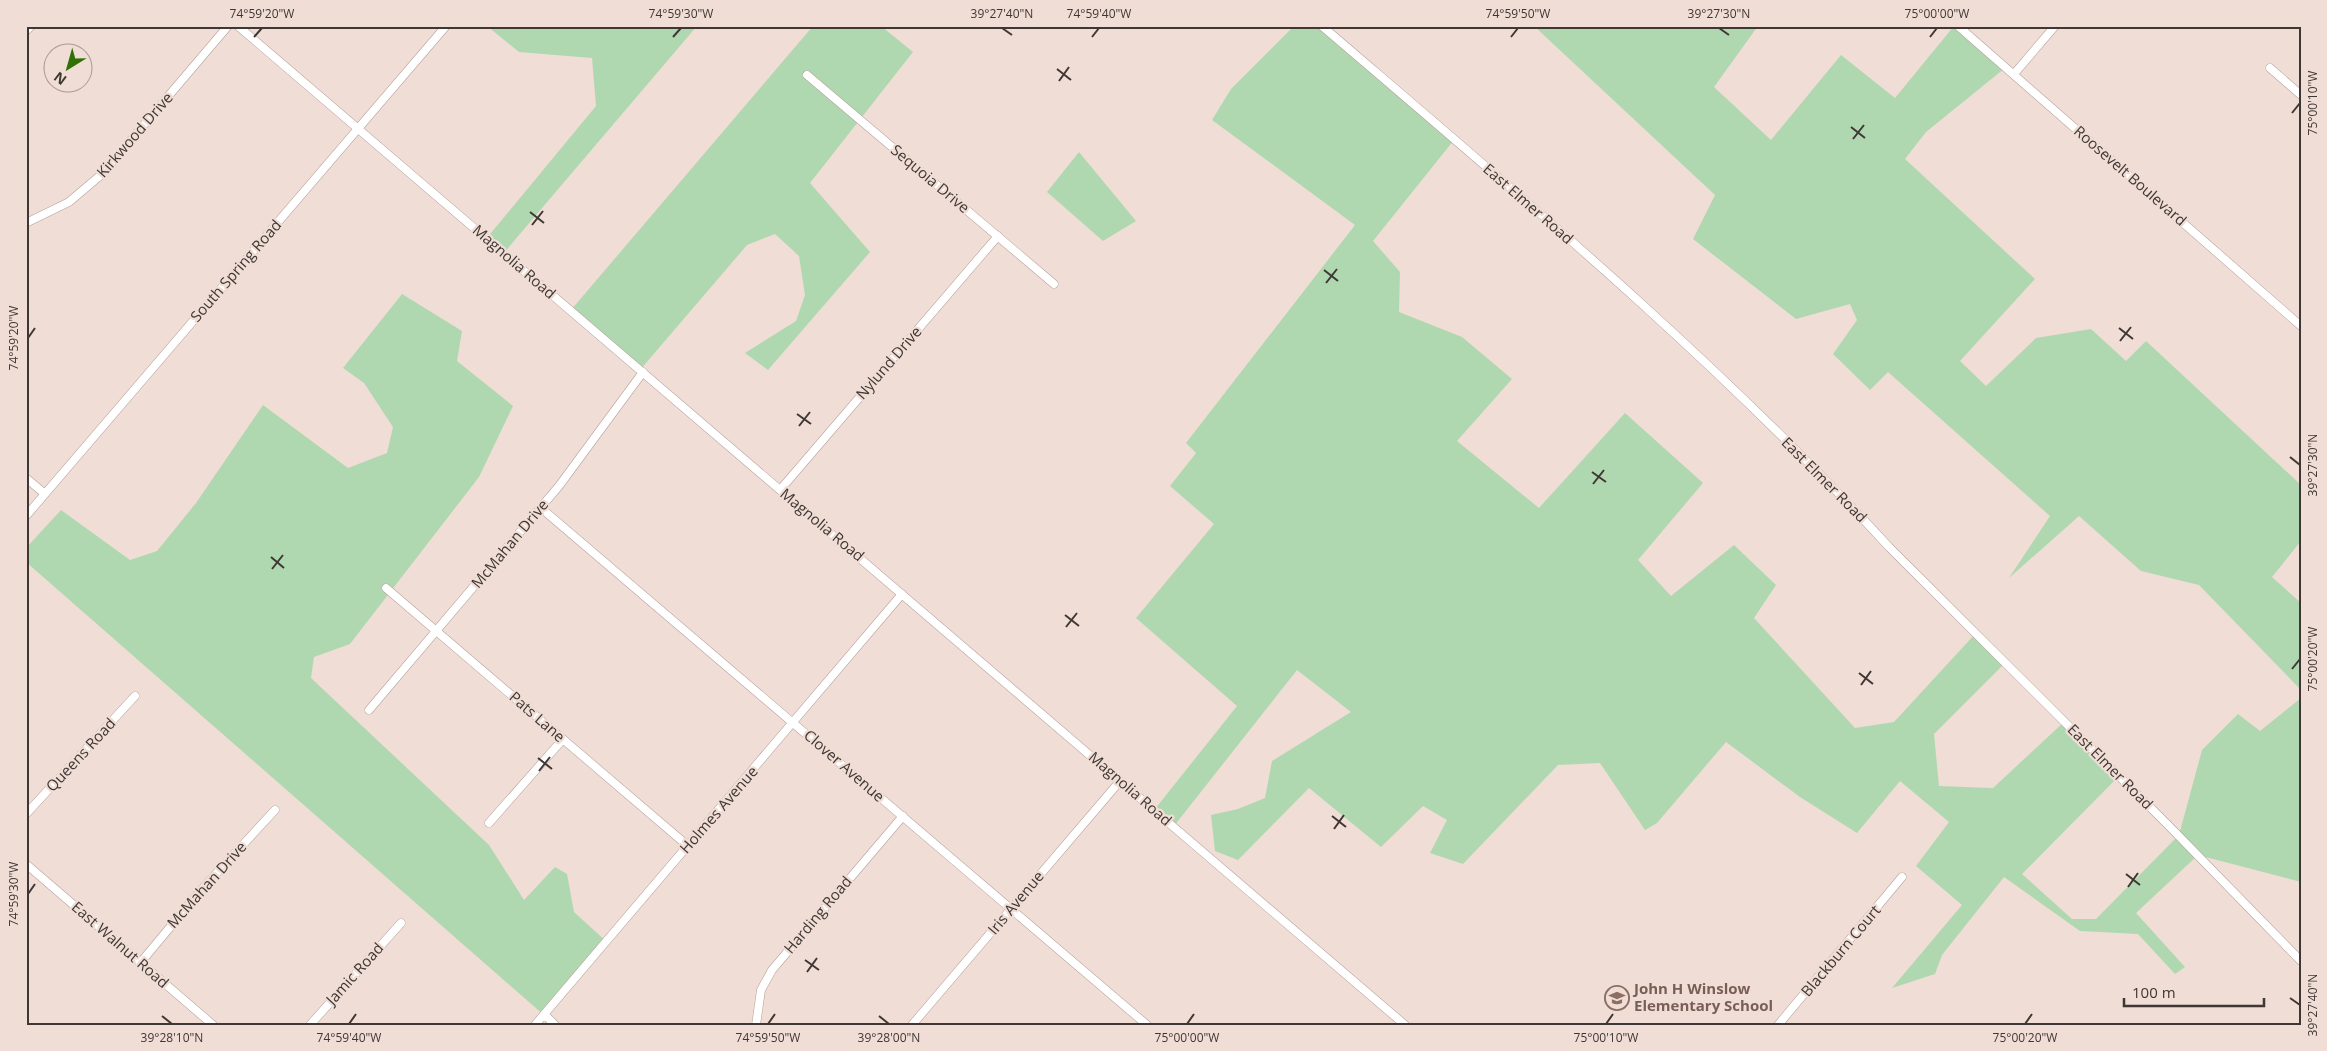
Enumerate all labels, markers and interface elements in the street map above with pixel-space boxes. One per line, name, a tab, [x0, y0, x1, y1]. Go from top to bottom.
text: 74°59'20"W	[230, 5, 294, 22]
text: 74°59'30"W	[649, 5, 713, 22]
text: 39°27'40"N	[971, 5, 1033, 22]
text: 74°59'40"W	[1067, 5, 1131, 22]
text: 74°59'50"W	[1486, 5, 1550, 22]
text: 39°27'30"N	[1688, 5, 1750, 22]
text: 75°00'00"W	[1905, 5, 1969, 22]
north arrow	[42, 42, 92, 92]
text: N	[50, 68, 70, 90]
text: 75°00'10"W	[2304, 71, 2321, 135]
street label: Kirkwood Drive	[92, 88, 177, 181]
street label: Roosevelt Boulevard	[2070, 121, 2191, 230]
street label: Sequoia Drive	[887, 139, 974, 217]
street label: East Elmer Road	[1479, 159, 1578, 248]
street label: South Spring Road	[185, 215, 285, 326]
street label: Magnolia Road	[469, 220, 560, 303]
text: 74°59'20"W	[5, 306, 22, 370]
street label: Nylund Drive	[851, 322, 926, 403]
street label: East Elmer Road	[1778, 432, 1872, 526]
text: 39°27'30"N	[2304, 434, 2321, 496]
street label: Magnolia Road	[776, 483, 869, 565]
street label: McMahan Drive	[466, 495, 552, 592]
text: 75°00'20"W	[2304, 627, 2321, 691]
street label: Pats Lane	[506, 687, 570, 746]
street label: Queens Road	[41, 713, 120, 795]
street label: East Elmer Road	[2064, 719, 2158, 813]
street label: Clover Avenue	[800, 725, 889, 806]
street label: Magnolia Road	[1085, 747, 1176, 830]
street label: Holmes Avenue	[675, 761, 762, 857]
street label: McMahan Drive	[162, 837, 250, 932]
text: 74°59'30"W	[5, 862, 22, 926]
street label: Iris Avenue	[983, 866, 1048, 938]
street label: Harding Road	[779, 871, 856, 957]
street label: East Walnut Road	[68, 897, 173, 992]
street label: Blackburn Court	[1796, 900, 1884, 1000]
street label: Jamic Road	[320, 938, 387, 1010]
text: 39°27'40"N	[2304, 974, 2321, 1036]
scale bar	[2124, 976, 2264, 1008]
place label: John H Winslow Elementary School	[1632, 978, 1773, 1015]
text: 100 m	[2132, 982, 2176, 1002]
school or university icon: John H Winslow Elementary School	[1604, 985, 1630, 1011]
text: 39°28'10"N	[141, 1029, 203, 1046]
text: 74°59'40"W	[317, 1029, 381, 1046]
text: 74°59'50"W	[736, 1029, 800, 1046]
text: 39°28'00"N	[858, 1029, 920, 1046]
text: 75°00'00"W	[1155, 1029, 1219, 1046]
text: 75°00'10"W	[1574, 1029, 1638, 1046]
text: 75°00'20"W	[1993, 1029, 2057, 1046]

